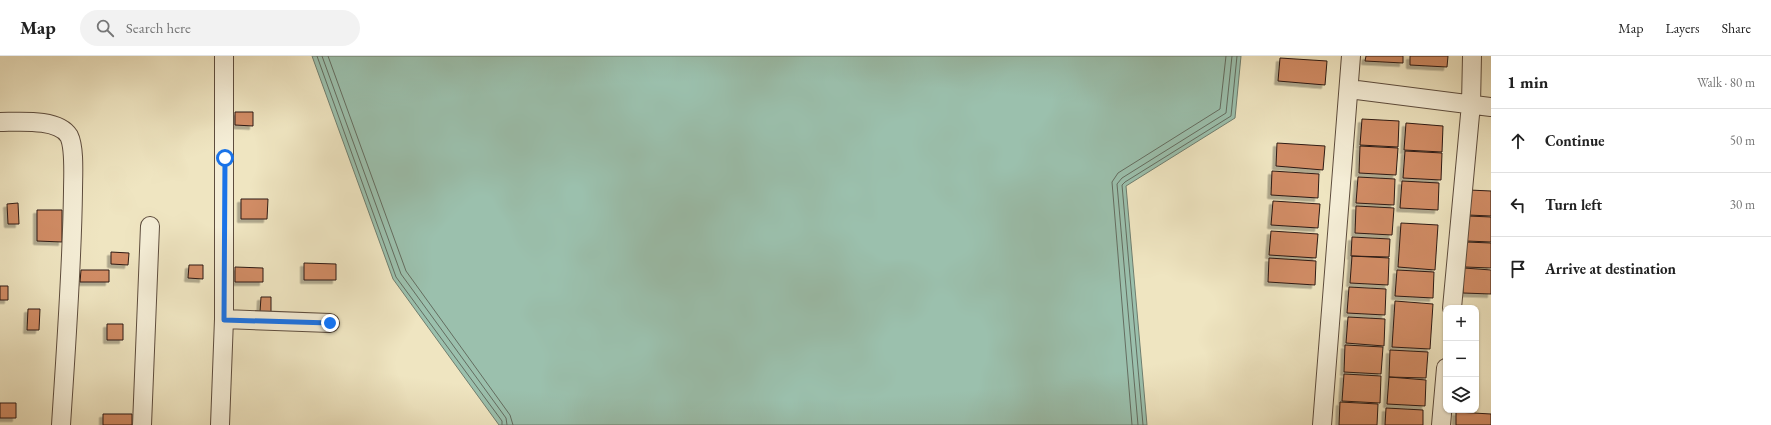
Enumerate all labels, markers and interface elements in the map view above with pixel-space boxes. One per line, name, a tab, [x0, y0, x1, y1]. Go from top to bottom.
search box	[80, 10, 360, 46]
text: Map	[20, 15, 56, 40]
icon: search	[94, 17, 116, 39]
text: Search here	[126, 18, 191, 37]
text: Map	[1618, 19, 1643, 37]
text: Layers	[1665, 19, 1700, 37]
text: Share	[1722, 19, 1751, 37]
text: 1 min	[1507, 71, 1548, 93]
text: Walk · 80 m	[1697, 74, 1755, 91]
icon: ahead	[1507, 130, 1529, 152]
text: Continue	[1545, 131, 1605, 150]
text: 50 m	[1730, 132, 1755, 149]
route start	[216, 149, 234, 167]
icon: left	[1507, 194, 1529, 216]
text: Turn left	[1545, 195, 1602, 214]
text: 30 m	[1730, 196, 1755, 213]
icon: arrive	[1507, 258, 1529, 280]
text: Arrive at destination	[1545, 259, 1676, 278]
map controls	[1443, 305, 1479, 413]
button: +	[1443, 305, 1479, 341]
route end	[321, 314, 339, 332]
button: −	[1443, 341, 1479, 377]
button: layers	[1443, 377, 1479, 413]

